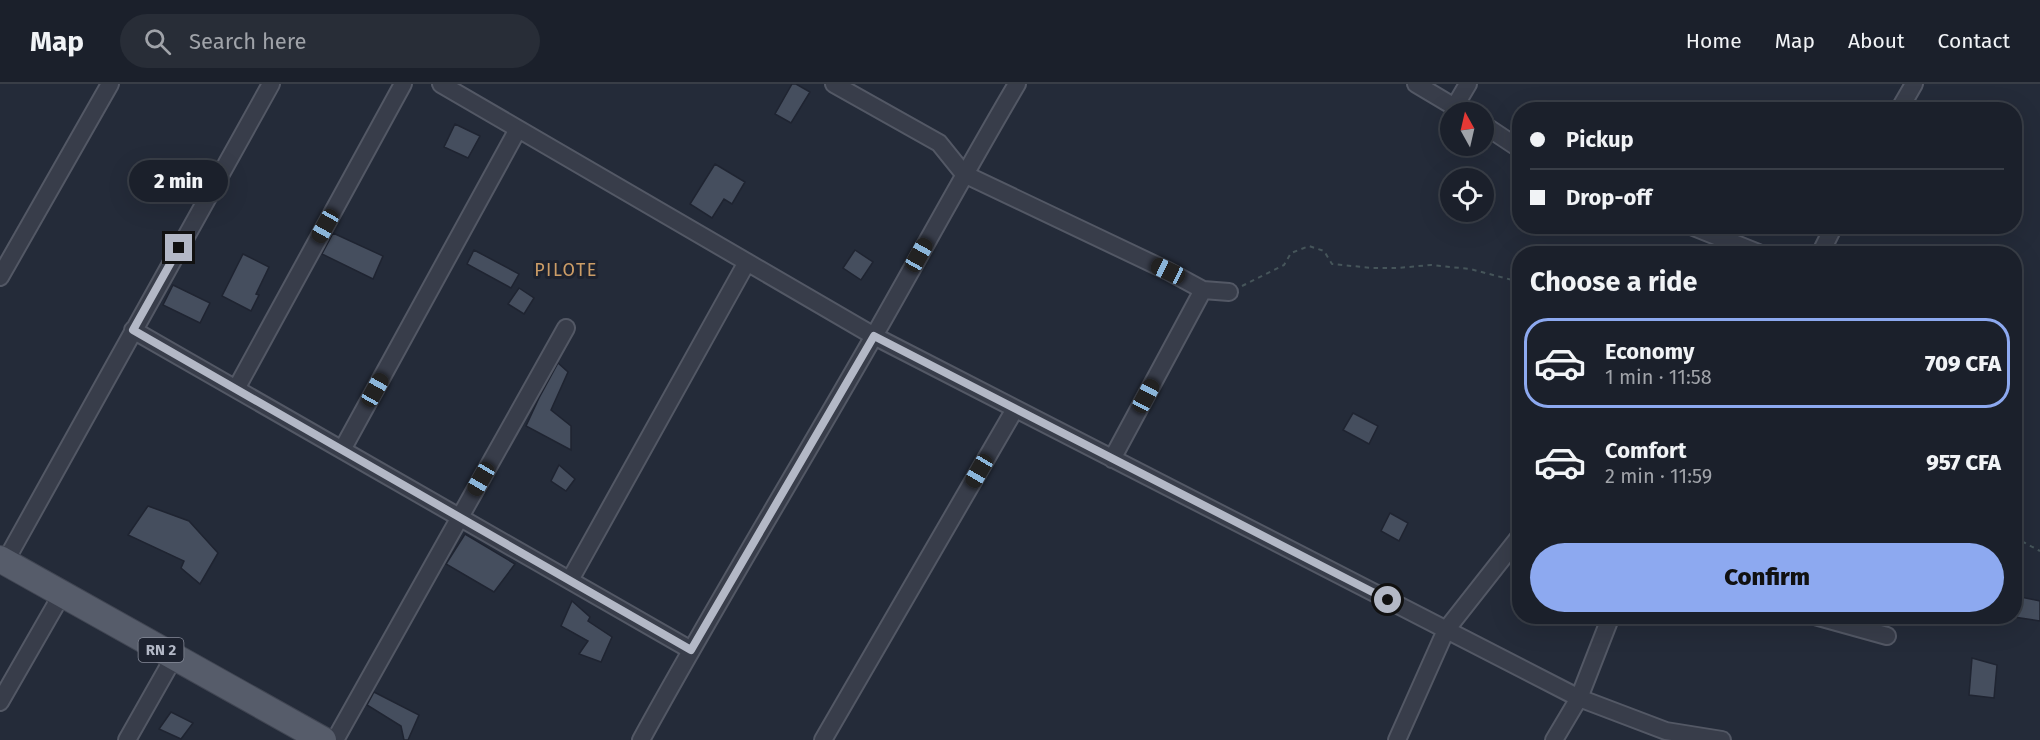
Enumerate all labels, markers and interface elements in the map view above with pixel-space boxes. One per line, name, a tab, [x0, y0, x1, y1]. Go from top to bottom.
search box	[120, 14, 540, 68]
text: Map	[30, 25, 84, 58]
icon: search	[141, 25, 174, 58]
text: Search here	[189, 28, 307, 55]
text: Home	[1686, 28, 1742, 54]
text: Map	[1775, 28, 1815, 54]
text: About	[1848, 28, 1905, 54]
text: Contact	[1938, 28, 2010, 54]
north arrow	[1440, 102, 1494, 156]
map controls	[1440, 102, 1494, 222]
text: Pickup	[1566, 126, 1634, 153]
callout: 2 min	[130, 161, 228, 203]
button: locate	[1440, 168, 1494, 222]
text: 2 min	[154, 169, 203, 193]
text: Drop-off	[1566, 184, 1652, 211]
car	[308, 206, 342, 246]
route end	[165, 234, 192, 261]
car	[902, 235, 936, 275]
car	[1148, 255, 1188, 287]
district label: PILOTE	[534, 259, 598, 281]
text: Choose a ride	[1530, 266, 1697, 298]
icon: car	[1533, 336, 1587, 390]
text: Economy	[1605, 338, 1694, 365]
text: 709 CFA	[1925, 350, 2001, 377]
text: 1 min · 11:58	[1605, 365, 1712, 389]
car	[358, 370, 392, 410]
car	[1130, 376, 1162, 416]
icon: car	[1533, 435, 1587, 489]
text: Comfort	[1605, 437, 1686, 464]
text: 957 CFA	[1926, 449, 2001, 476]
car	[962, 451, 996, 491]
car	[464, 459, 498, 499]
text: 2 min · 11:59	[1605, 464, 1712, 488]
button: Confirm	[1530, 543, 2004, 612]
route start	[1374, 586, 1401, 613]
road number: RN 2	[138, 638, 184, 662]

